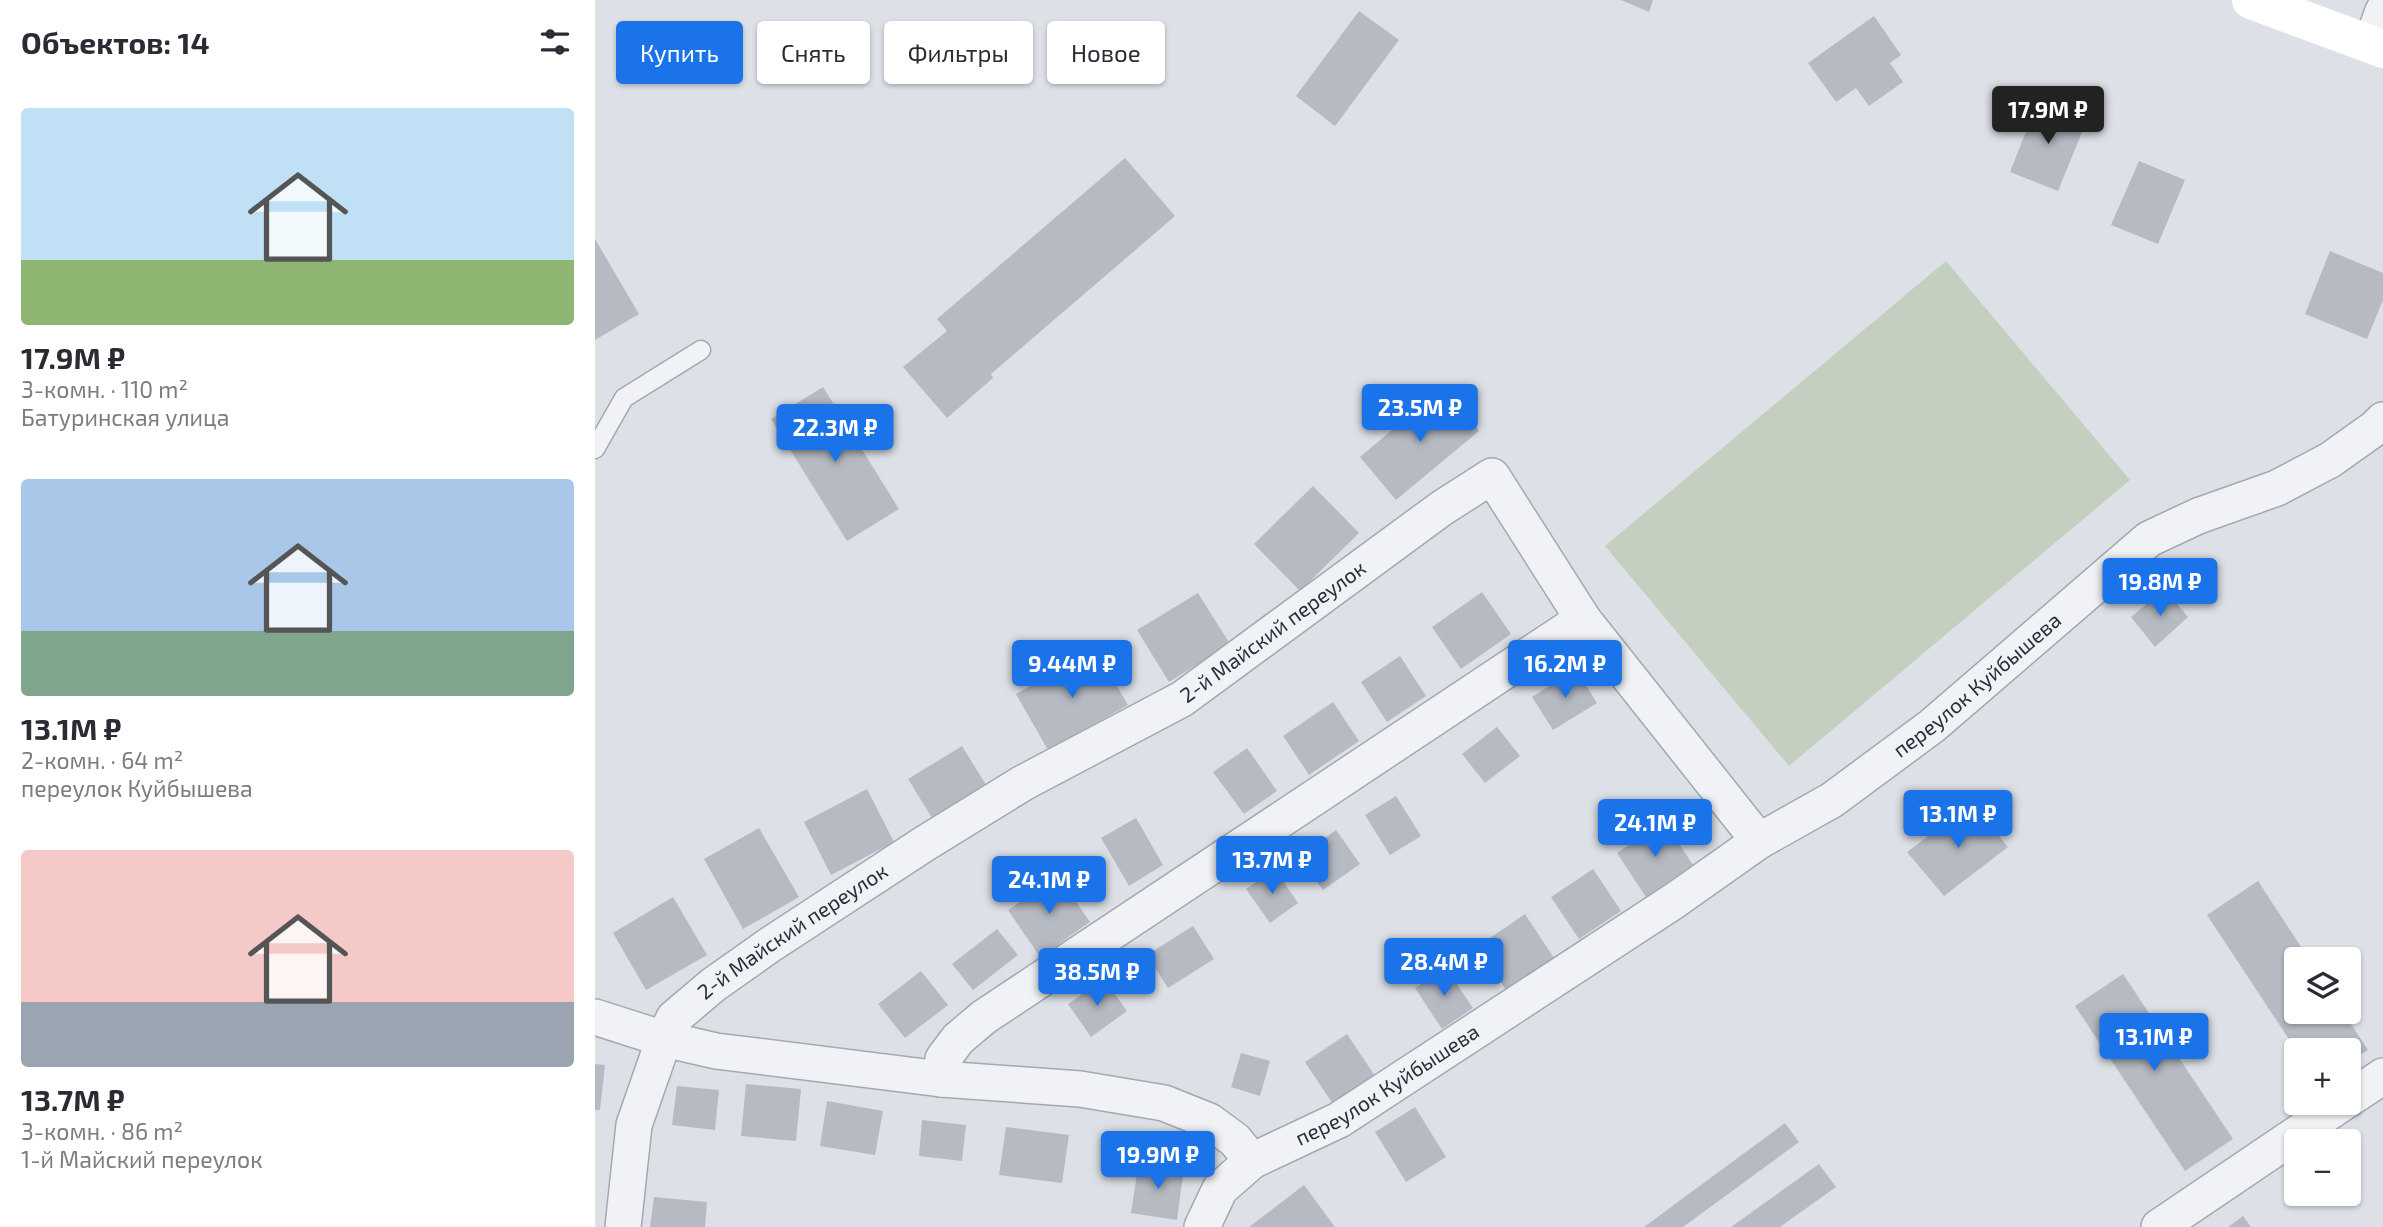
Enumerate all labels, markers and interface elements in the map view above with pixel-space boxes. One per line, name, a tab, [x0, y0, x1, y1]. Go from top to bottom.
chip: Купить	[616, 21, 743, 84]
chip: Снять	[757, 21, 870, 84]
chip: Фильтры	[884, 21, 1033, 84]
chip: Новое	[1047, 21, 1165, 84]
icon: filters	[536, 23, 574, 61]
text: Объектов: 14	[21, 24, 210, 60]
pin: 17.9M ₽	[1983, 86, 2113, 146]
text: 17.9M ₽	[2008, 95, 2088, 123]
icon: home	[235, 154, 361, 280]
text: 17.9M ₽	[21, 339, 125, 375]
text: 3-комн. · 110 m²	[21, 375, 188, 403]
pin: 23.5M ₽	[1355, 384, 1485, 444]
text: 23.5M ₽	[1378, 393, 1462, 421]
text: Батуринская улица	[21, 403, 229, 431]
pin: 22.3M ₽	[770, 405, 900, 464]
text: 22.3M ₽	[793, 413, 878, 441]
icon: home	[235, 525, 361, 651]
street label: 2-й Майский переулок	[1175, 554, 1370, 707]
pin: 19.8M ₽	[2095, 558, 2225, 618]
text: 19.8M ₽	[2118, 567, 2202, 595]
street label: переулок Куйбышева	[1887, 607, 2065, 762]
pin: 9.44M ₽	[1007, 640, 1137, 700]
pin: 16.2M ₽	[1500, 640, 1630, 700]
text: 9.44M ₽	[1028, 649, 1116, 677]
text: 16.2M ₽	[1524, 649, 1606, 677]
text: 13.1M ₽	[21, 710, 122, 746]
text: 2-комн. · 64 m²	[21, 746, 183, 774]
text: переулок Куйбышева	[21, 774, 253, 802]
pin: 13.1M ₽	[1893, 790, 2023, 850]
text: 13.1M ₽	[1919, 799, 1997, 827]
pin: 24.1M ₽	[1590, 800, 1720, 859]
text: 24.1M ₽	[1614, 808, 1696, 836]
pin: 13.7M ₽	[1207, 836, 1337, 896]
text: 13.7M ₽	[1232, 845, 1312, 873]
pin: 24.1M ₽	[984, 856, 1114, 916]
street label: 2-й Майский переулок	[692, 857, 892, 1004]
text: 24.1M ₽	[1008, 865, 1090, 893]
icon: home	[235, 896, 361, 1022]
pin: 28.4M ₽	[1379, 939, 1509, 998]
text: 28.4M ₽	[1400, 947, 1488, 975]
map controls	[2284, 947, 2361, 1206]
button: layers	[2284, 947, 2361, 1024]
pin: 38.5M ₽	[1032, 948, 1162, 1008]
text: 38.5M ₽	[1054, 957, 1140, 985]
pin: 13.1M ₽	[2089, 1014, 2219, 1073]
street label: переулок Куйбышева	[1291, 1018, 1483, 1150]
text: 13.1M ₽	[2115, 1022, 2193, 1050]
button: +	[2284, 1038, 2361, 1115]
text: 13.7M ₽	[21, 1081, 125, 1117]
text: 3-комн. · 86 m²	[21, 1117, 183, 1145]
button: −	[2284, 1129, 2361, 1206]
pin: 19.9M ₽	[1093, 1132, 1223, 1191]
text: 19.9M ₽	[1117, 1140, 1199, 1168]
text: 1-й Майский переулок	[21, 1145, 263, 1173]

